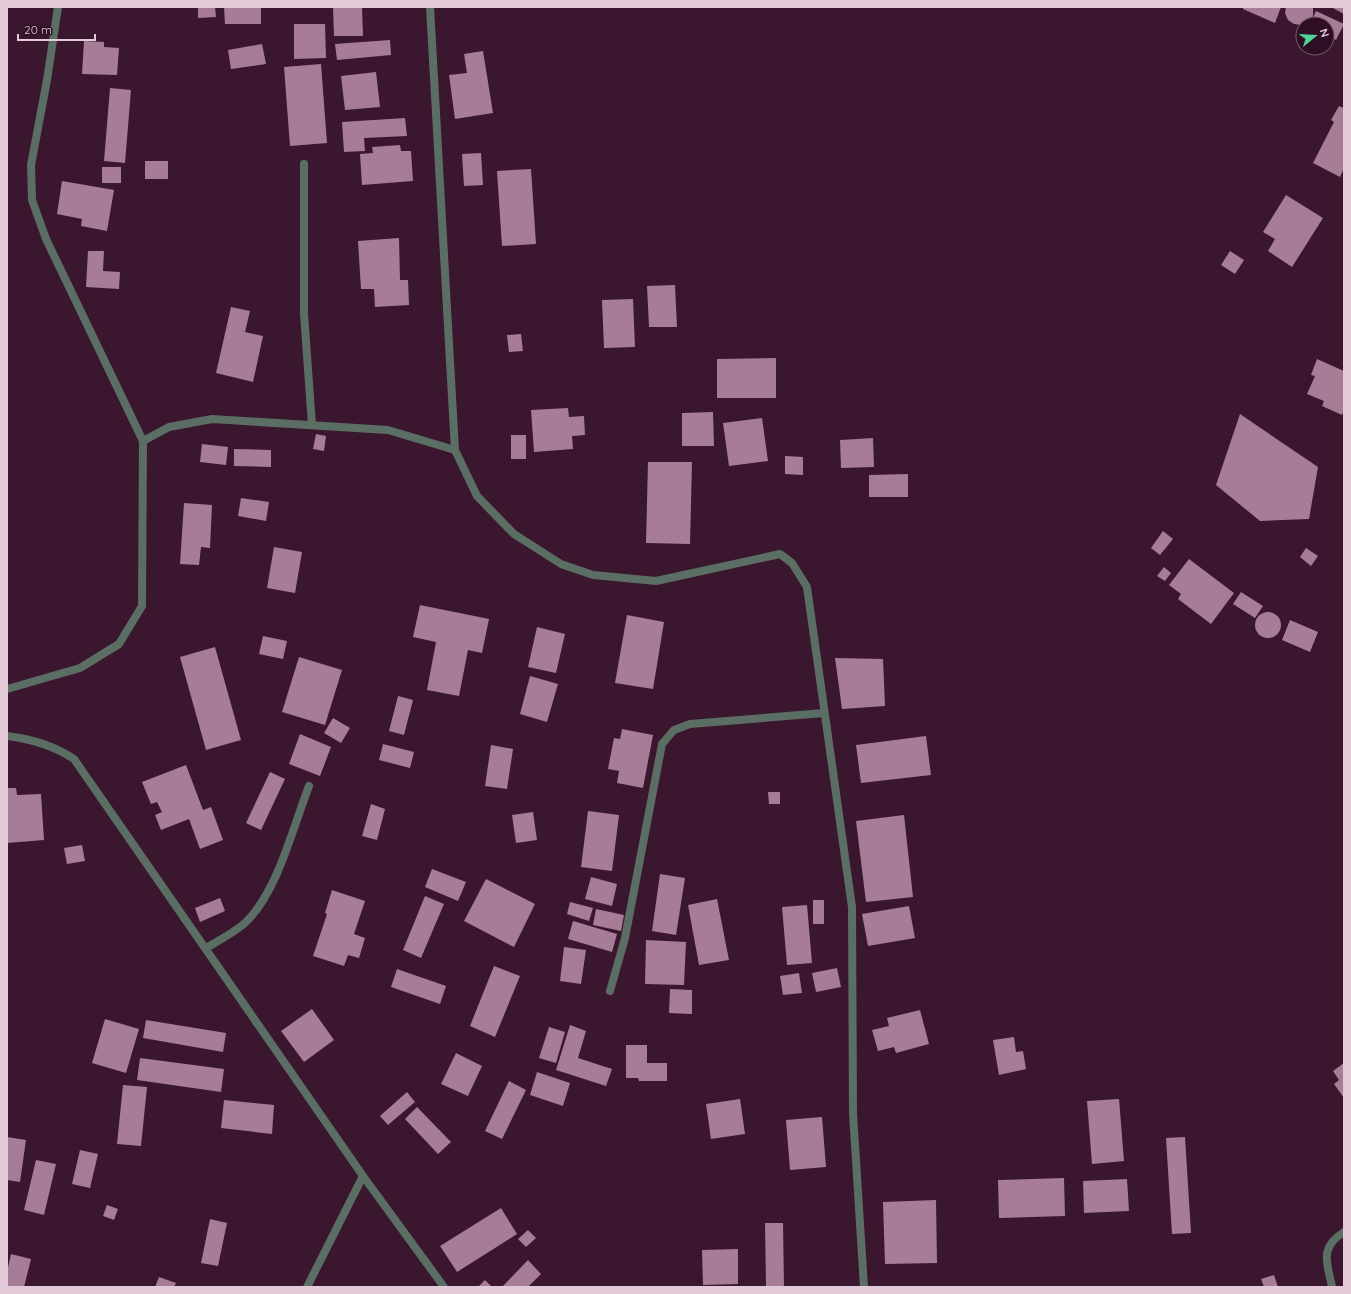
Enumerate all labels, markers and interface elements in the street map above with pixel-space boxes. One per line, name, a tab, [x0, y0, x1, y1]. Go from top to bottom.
scale bar	[18, 16, 95, 42]
north arrow	[1295, 16, 1335, 56]
text: 20 m	[24, 22, 52, 37]
text: N	[1317, 27, 1332, 39]

